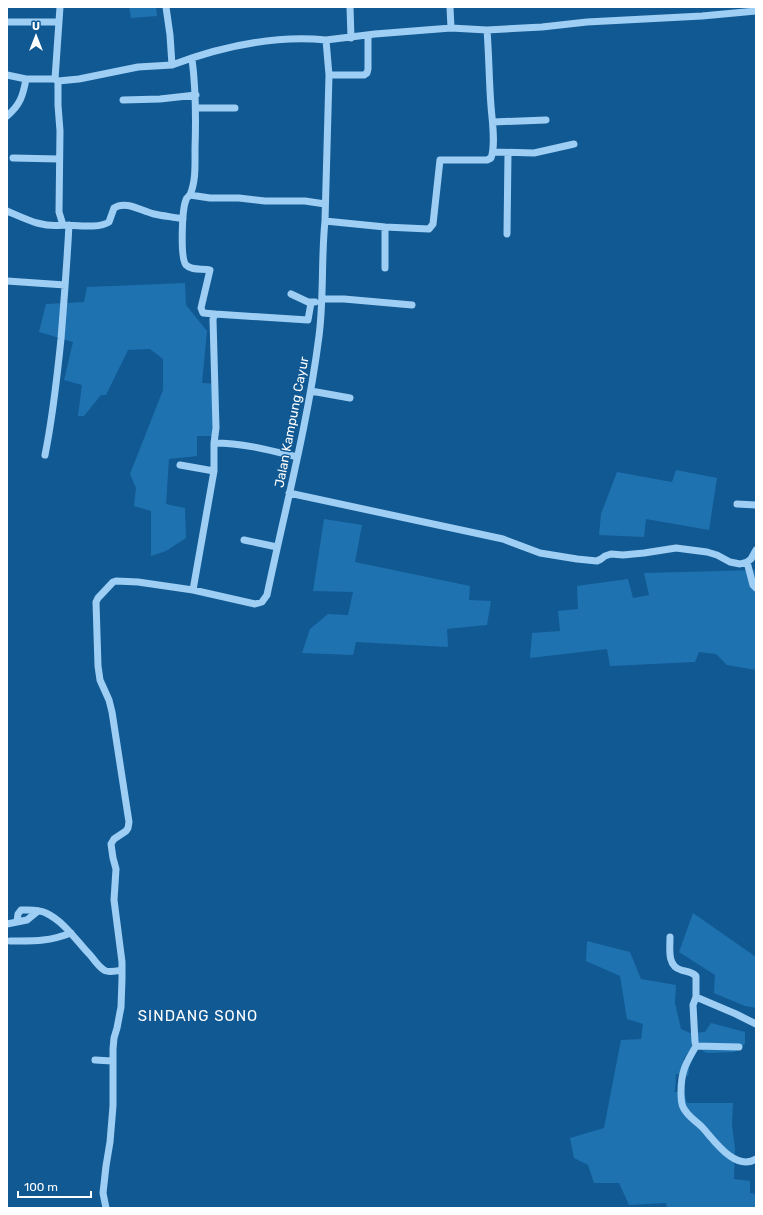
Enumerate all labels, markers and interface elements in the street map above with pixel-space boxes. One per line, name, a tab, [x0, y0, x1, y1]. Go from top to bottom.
north arrow	[16, 16, 56, 56]
text: U	[32, 20, 40, 33]
street label: Jalan Kampung Cayur	[271, 355, 313, 489]
district label: SINDANG SONO	[138, 1007, 258, 1025]
scale bar	[18, 1173, 91, 1199]
text: 100 m	[24, 1180, 58, 1194]

